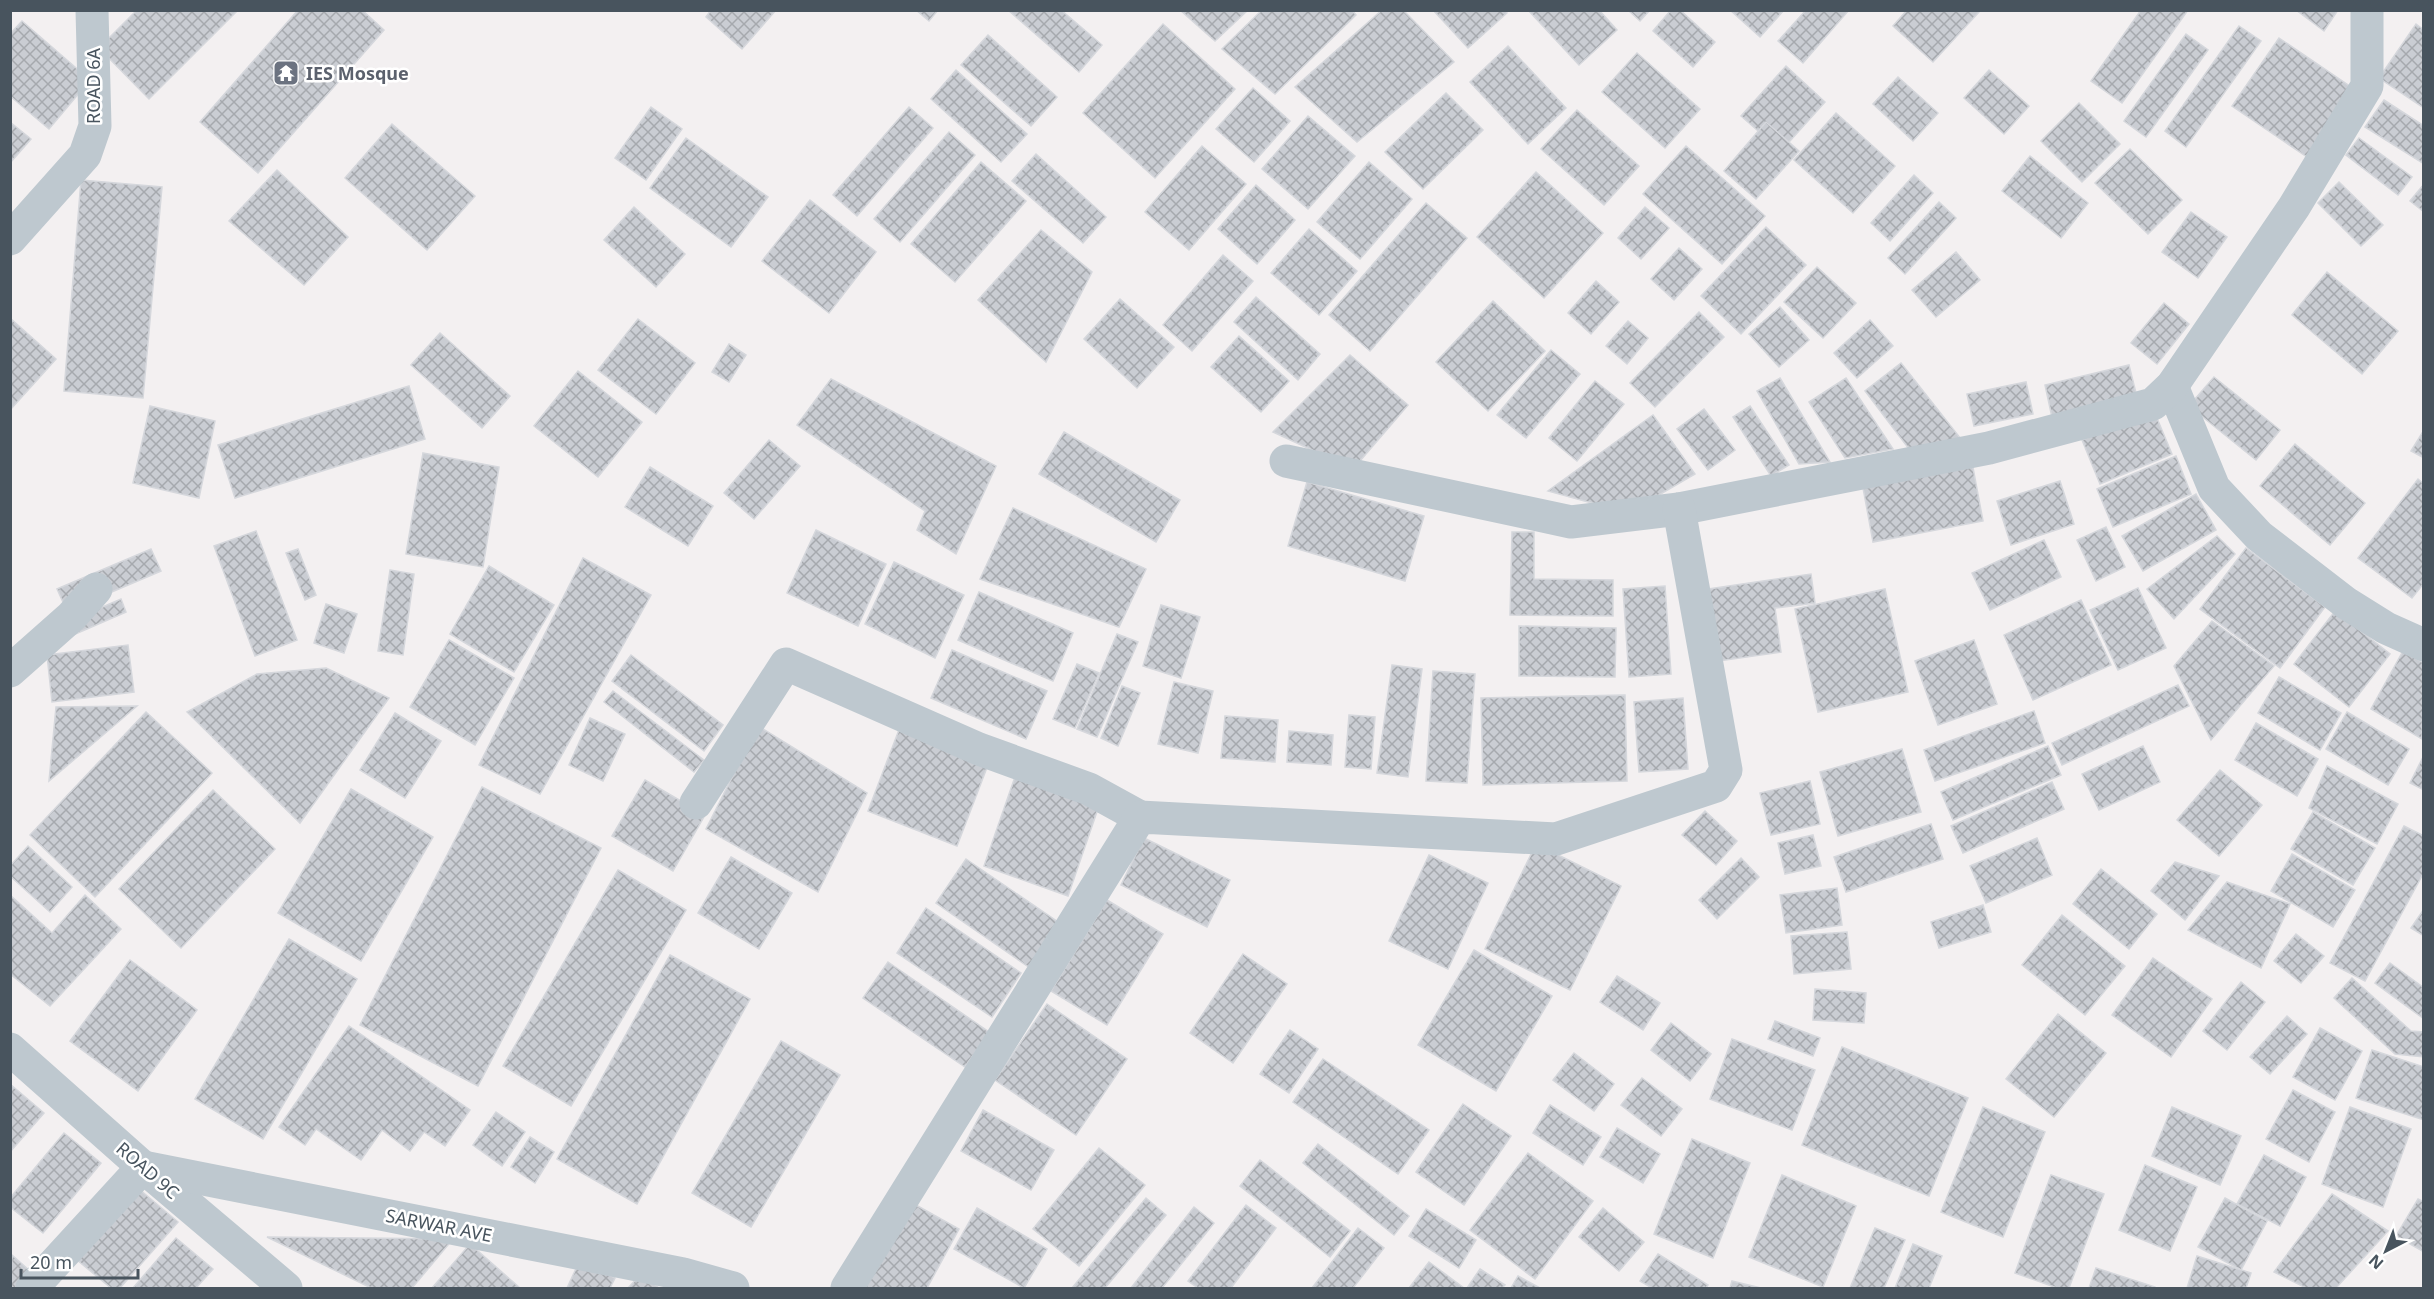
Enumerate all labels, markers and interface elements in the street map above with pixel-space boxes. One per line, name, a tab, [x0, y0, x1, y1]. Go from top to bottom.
street label: ROAD 6A	[81, 47, 105, 124]
temple icon: IES Mosque	[271, 58, 301, 88]
place label: IES Mosque	[306, 61, 409, 85]
street label: ROAD 9C	[111, 1136, 185, 1204]
street label: SARWAR AVE	[384, 1203, 494, 1247]
north arrow	[2356, 1221, 2416, 1281]
scale bar	[21, 1242, 138, 1280]
text: 20 m	[30, 1250, 72, 1274]
text: N	[2364, 1250, 2388, 1275]

